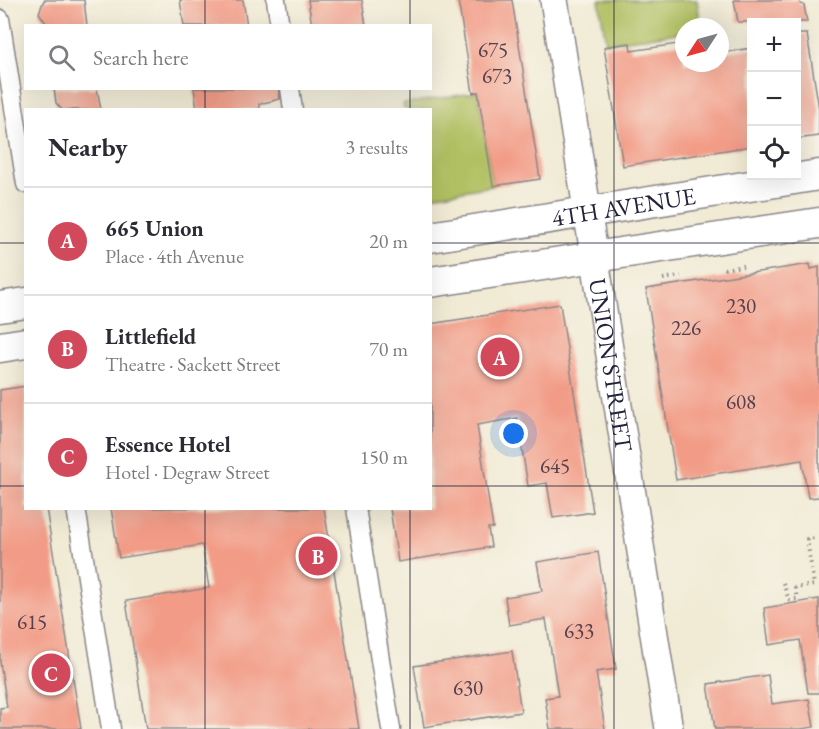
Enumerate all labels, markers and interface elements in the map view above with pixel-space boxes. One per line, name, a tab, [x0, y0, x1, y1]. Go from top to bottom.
north arrow	[675, 18, 729, 72]
map controls	[747, 18, 801, 180]
button: +	[747, 18, 801, 72]
search box	[24, 24, 432, 90]
house number: 675	[478, 36, 508, 63]
icon: search	[45, 41, 78, 74]
text: Search here	[93, 43, 188, 72]
house number: 673	[482, 62, 512, 89]
button: −	[747, 72, 801, 126]
button: locate	[747, 126, 801, 180]
text: Nearby	[48, 130, 128, 164]
text: 3 results	[345, 134, 408, 160]
street label: 4TH AVENUE	[549, 179, 698, 233]
text: 665 Union	[105, 214, 204, 243]
text: A	[60, 228, 75, 254]
text: 20 m	[369, 228, 408, 254]
text: Place · 4th Avenue	[105, 243, 244, 269]
street label: UNION STREET	[583, 276, 641, 454]
house number: 230	[726, 292, 756, 319]
house number: 226	[671, 314, 701, 341]
text: Littlefield	[105, 322, 196, 351]
pin: A	[480, 334, 520, 380]
text: B	[61, 336, 74, 362]
text: 70 m	[369, 336, 408, 362]
text: Theatre · Sackett Street	[105, 351, 280, 377]
house number: 608	[726, 388, 756, 415]
your location	[499, 419, 528, 448]
text: Essence Hotel	[105, 430, 231, 459]
text: C	[60, 444, 75, 470]
text: 150 m	[360, 444, 408, 470]
house number: 645	[540, 452, 570, 479]
text: Hotel · Degraw Street	[105, 459, 269, 485]
pin: B	[298, 534, 338, 578]
house number: 615	[17, 608, 47, 635]
house number: 633	[564, 617, 594, 644]
pin: C	[32, 650, 70, 696]
house number: 630	[453, 674, 483, 701]

